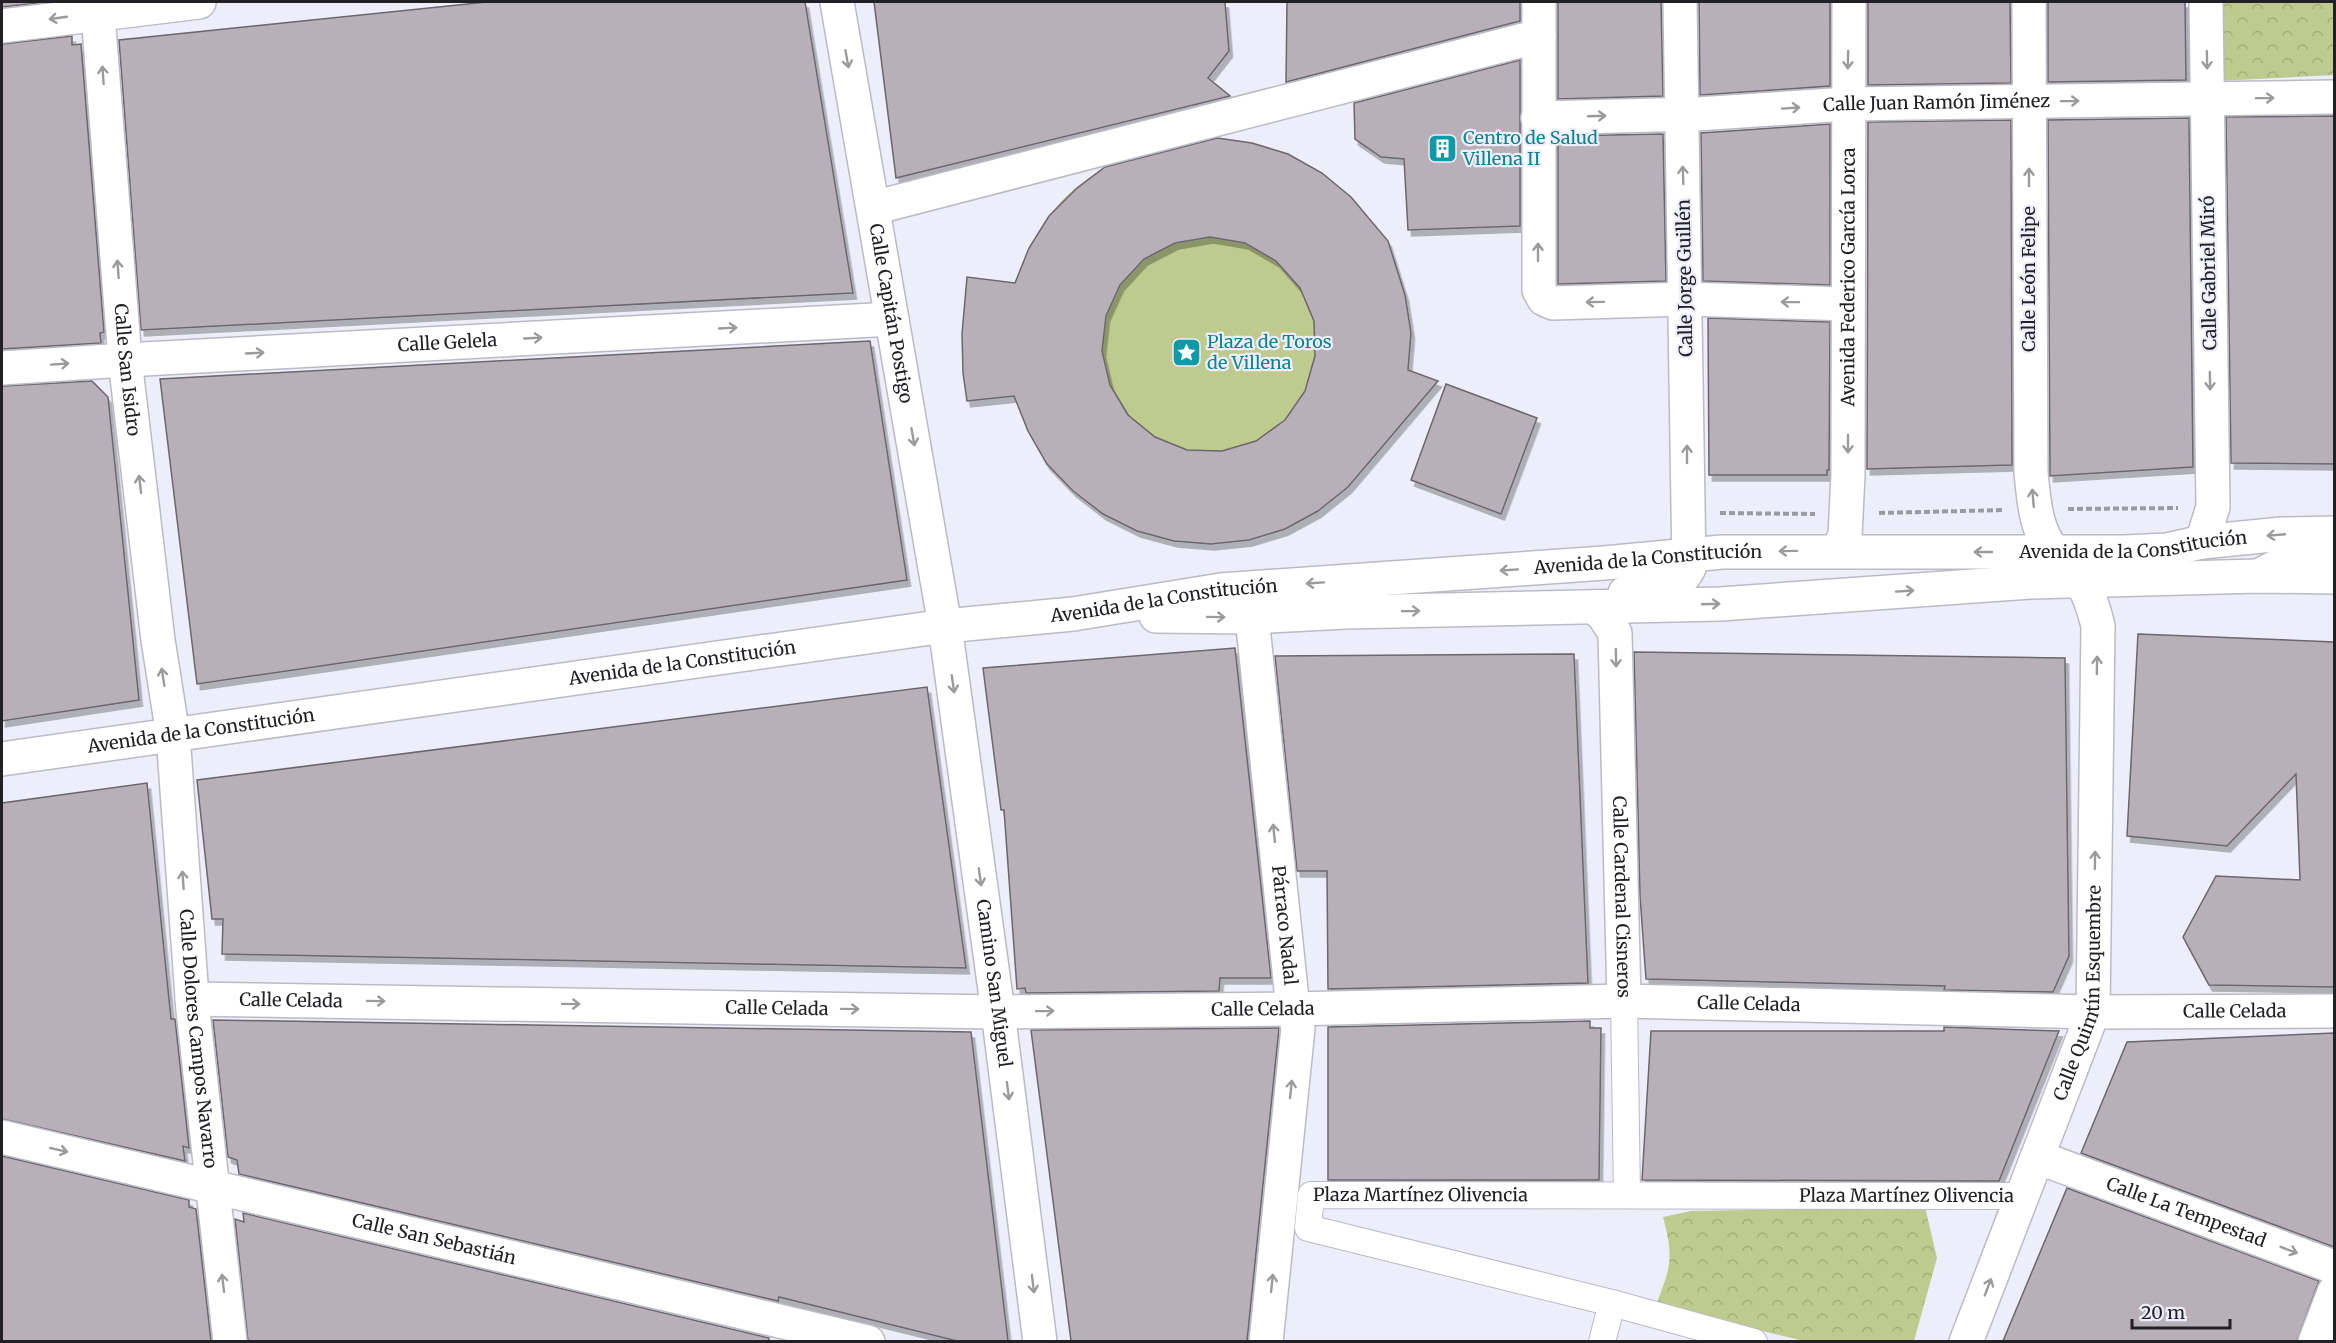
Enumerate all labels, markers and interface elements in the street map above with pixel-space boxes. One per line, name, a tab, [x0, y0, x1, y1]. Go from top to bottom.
one-way arrow	[49, 13, 68, 24]
one-way arrow	[842, 49, 853, 68]
one-way arrow	[1843, 49, 1854, 69]
one-way arrow	[2201, 49, 2213, 69]
one-way arrow	[97, 65, 108, 85]
street label: Calle Juan Ramón Jiménez	[1822, 89, 2050, 117]
one-way arrow	[2255, 92, 2275, 104]
one-way arrow	[2060, 95, 2080, 107]
one-way arrow	[1781, 102, 1801, 113]
one-way arrow	[1586, 111, 1606, 122]
place label: Centro de Salud Villena II	[1462, 126, 1598, 170]
building icon: Centro de Salud Villena II	[1426, 132, 1458, 164]
street label: Avenida Federico García Lorca	[1836, 147, 1860, 408]
one-way arrow	[1677, 166, 1689, 186]
one-way arrow	[2023, 167, 2034, 187]
street label: Calle Gabriel Miró	[2196, 196, 2221, 350]
street label: Calle Jorge Guillén	[1672, 199, 1697, 357]
street label: Calle León Felipe	[2017, 206, 2040, 352]
street label: Calle Capitán Postigo	[865, 222, 918, 405]
one-way arrow	[1533, 242, 1544, 262]
one-way arrow	[112, 260, 123, 279]
one-way arrow	[1585, 296, 1605, 307]
one-way arrow	[1780, 296, 1800, 308]
street label: Calle San Isidro	[110, 303, 146, 437]
one-way arrow	[717, 322, 737, 333]
street label: Calle Gelela	[397, 328, 498, 356]
place label: Plaza de Toros de Villena	[1207, 330, 1332, 374]
one-way arrow	[523, 333, 543, 344]
place icon: Plaza de Toros de Villena	[1170, 336, 1202, 368]
one-way arrow	[244, 347, 264, 358]
one-way arrow	[49, 359, 69, 370]
one-way arrow	[2204, 370, 2216, 390]
one-way arrow	[907, 427, 918, 447]
one-way arrow	[1842, 433, 1854, 453]
one-way arrow	[1681, 445, 1693, 465]
one-way arrow	[134, 474, 145, 494]
one-way arrow	[2027, 488, 2038, 508]
street label: Avenida de la Constitución	[2018, 526, 2248, 563]
one-way arrow	[2267, 530, 2287, 541]
street label: Avenida de la Constitución	[1532, 540, 1762, 579]
one-way arrow	[1778, 546, 1798, 557]
one-way arrow	[1973, 546, 1993, 557]
one-way arrow	[1500, 565, 1520, 576]
street label: Avenida de la Constitución	[1049, 574, 1278, 627]
one-way arrow	[1305, 578, 1325, 589]
one-way arrow	[1895, 585, 1915, 596]
one-way arrow	[1700, 598, 1720, 610]
one-way arrow	[1400, 605, 1420, 617]
one-way arrow	[1205, 611, 1225, 622]
street label: Avenida de la Constitución	[566, 635, 797, 690]
one-way arrow	[1610, 648, 1622, 668]
one-way arrow	[2091, 655, 2103, 675]
one-way arrow	[158, 668, 169, 688]
one-way arrow	[947, 673, 958, 693]
street label: Avenida de la Constitución	[85, 703, 316, 758]
street label: Calle Cardenal Cisneros	[1608, 796, 1636, 998]
one-way arrow	[1269, 824, 1280, 843]
one-way arrow	[2089, 850, 2101, 870]
street label: Párraco Nadal	[1267, 864, 1302, 987]
one-way arrow	[974, 866, 985, 886]
one-way arrow	[177, 871, 188, 891]
street label: Calle Quimtín Esquembre	[2048, 885, 2106, 1104]
street label: Camino San Miguel	[972, 898, 1017, 1069]
street label: Calle Dolores Campos Navarro	[175, 908, 223, 1170]
street label: Calle Celada	[239, 988, 343, 1012]
street label: Calle Celada	[1697, 991, 1801, 1016]
one-way arrow	[366, 995, 386, 1007]
street label: Calle Celada	[725, 996, 829, 1020]
street label: Calle Celada	[1211, 996, 1315, 1021]
one-way arrow	[561, 999, 581, 1010]
street label: Calle Celada	[2183, 999, 2287, 1023]
one-way arrow	[840, 1003, 860, 1015]
one-way arrow	[1035, 1005, 1055, 1017]
one-way arrow	[1003, 1080, 1014, 1100]
one-way arrow	[1286, 1080, 1297, 1100]
one-way arrow	[49, 1144, 68, 1156]
street label: Calle La Tempestad	[2103, 1172, 2270, 1252]
street label: Plaza Martínez Olivencia	[1313, 1183, 1528, 1206]
street label: Plaza Martínez Olivencia	[1799, 1184, 2014, 1207]
street label: Calle San Sebastián	[350, 1208, 519, 1269]
one-way arrow	[2279, 1246, 2298, 1257]
one-way arrow	[217, 1274, 228, 1294]
one-way arrow	[1027, 1274, 1038, 1294]
one-way arrow	[1267, 1274, 1278, 1294]
one-way arrow	[1983, 1278, 1994, 1297]
scale bar	[2132, 1292, 2230, 1330]
text: 20 m	[2141, 1301, 2185, 1324]

